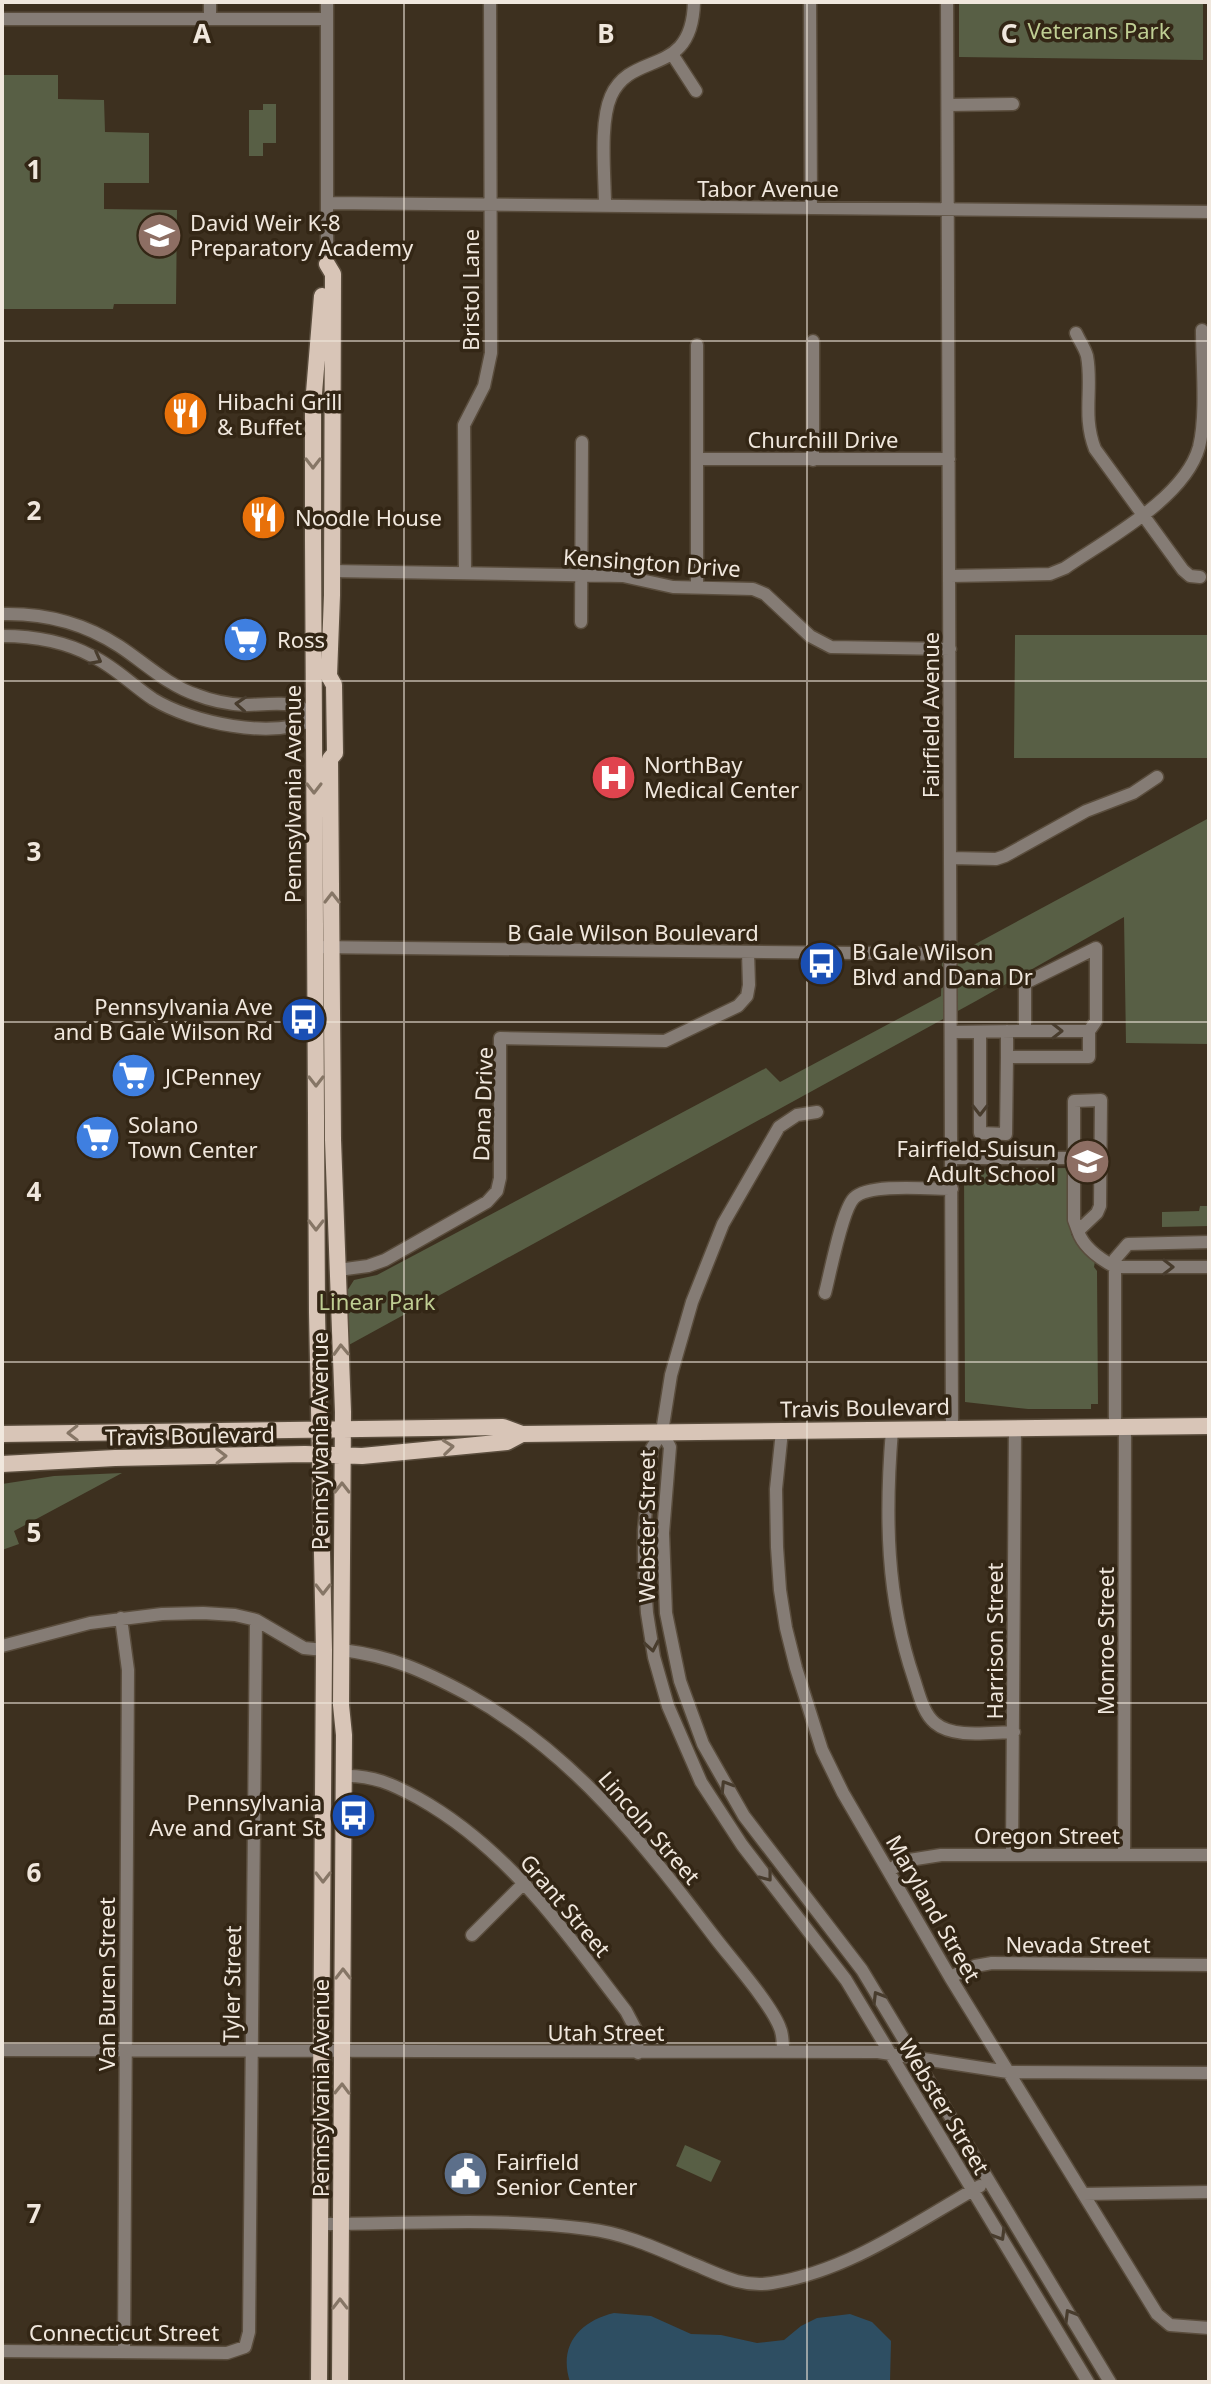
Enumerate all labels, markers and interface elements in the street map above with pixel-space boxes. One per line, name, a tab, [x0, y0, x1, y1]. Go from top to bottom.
text: A	[193, 15, 211, 51]
text: B	[597, 15, 615, 51]
text: C	[1001, 15, 1017, 51]
park label: Veterans Park	[1028, 15, 1171, 45]
text: 1	[27, 151, 41, 187]
street label: Tabor Avenue	[697, 173, 839, 203]
place label: David Weir K-8 Preparatory Academy	[190, 207, 414, 262]
school or university icon: David Weir K-8 Preparatory Academy	[135, 211, 183, 259]
street label: Bristol Lane	[455, 229, 485, 351]
place label: Hibachi Grill & Buffet	[217, 386, 343, 441]
restaurant icon: Hibachi Grill & Buffet	[162, 390, 210, 438]
street label: Churchill Drive	[747, 424, 899, 454]
one-way arrow	[304, 457, 322, 470]
text: 2	[27, 492, 42, 528]
restaurant icon: Noodle House	[240, 493, 288, 541]
place label: Noodle House	[295, 502, 442, 532]
street label: Kensington Drive	[562, 541, 742, 583]
supermarket icon: Ross	[222, 615, 270, 663]
place label: Ross	[277, 624, 325, 654]
street label: Fairfield Avenue	[915, 632, 945, 798]
one-way arrow	[88, 649, 102, 664]
street label: Pennsylvania Avenue	[277, 685, 307, 903]
one-way arrow	[234, 696, 247, 713]
place label: NorthBay Medical Center	[644, 749, 799, 804]
hospital icon: NorthBay Medical Center	[589, 753, 637, 801]
one-way arrow	[305, 782, 323, 795]
text: 3	[27, 833, 41, 869]
one-way arrow	[323, 891, 341, 904]
street label: B Gale Wilson Boulevard	[507, 917, 759, 947]
place label: B Gale Wilson Blvd and Dana Dr	[852, 936, 1033, 991]
bus stop icon: B Gale Wilson Blvd and Dana Dr	[797, 940, 845, 988]
place label: Pennsylvania Ave and B Gale Wilson Rd	[53, 991, 273, 1046]
bus stop icon: Pennsylvania Ave and B Gale Wilson Rd	[280, 995, 328, 1043]
one-way arrow	[1051, 1022, 1064, 1040]
street label: Dana Drive	[465, 1046, 499, 1162]
supermarket icon: JCPenney	[110, 1052, 158, 1100]
place label: JCPenney	[163, 1061, 262, 1091]
one-way arrow	[307, 1075, 325, 1088]
one-way arrow	[971, 1104, 989, 1117]
place label: Solano Town Center	[128, 1109, 258, 1164]
supermarket icon: Solano Town Center	[73, 1113, 121, 1161]
place label: Fairfield-Suisun Adult School	[896, 1133, 1056, 1188]
school or university icon: Fairfield-Suisun Adult School	[1063, 1137, 1111, 1185]
text: 4	[27, 1173, 42, 1209]
one-way arrow	[307, 1219, 325, 1232]
one-way arrow	[1162, 1258, 1175, 1276]
park label: Linear Park	[319, 1286, 436, 1316]
street label: Pennsylvania Avenue	[304, 1332, 334, 1550]
one-way arrow	[332, 1343, 349, 1356]
street label: Travis Boulevard	[780, 1391, 950, 1423]
street label: Travis Boulevard	[105, 1419, 275, 1451]
one-way arrow	[66, 1424, 79, 1442]
one-way arrow	[442, 1439, 455, 1456]
one-way arrow	[215, 1447, 228, 1465]
street label: Webster Street	[631, 1449, 661, 1603]
one-way arrow	[333, 1481, 351, 1494]
text: 5	[27, 1514, 41, 1550]
street label: Harrison Street	[979, 1562, 1009, 1720]
street label: Monroe Street	[1090, 1567, 1120, 1715]
one-way arrow	[314, 1583, 332, 1596]
one-way arrow	[643, 1639, 660, 1653]
street label: Lincoln Street	[592, 1764, 708, 1890]
one-way arrow	[720, 1780, 735, 1795]
place label: Pennsylvania Ave and Grant St	[149, 1787, 322, 1842]
bus stop icon: Pennsylvania Ave and Grant St	[329, 1791, 377, 1839]
street label: Oregon Street	[974, 1820, 1120, 1850]
street label: Maryland Street	[880, 1829, 988, 1987]
street label: Grant Street	[514, 1847, 618, 1963]
text: 6	[27, 1854, 42, 1890]
one-way arrow	[757, 1867, 771, 1882]
one-way arrow	[314, 1871, 332, 1884]
street label: Van Buren Street	[91, 1897, 121, 2071]
street label: Tyler Street	[215, 1925, 247, 2043]
street label: Nevada Street	[1005, 1929, 1151, 1959]
one-way arrow	[334, 1967, 352, 1980]
street label: Pennsylvania Avenue	[305, 1979, 335, 2197]
one-way arrow	[872, 1991, 887, 2006]
street label: Utah Street	[547, 2017, 665, 2047]
street label: Webster Street	[893, 2033, 997, 2179]
one-way arrow	[333, 2082, 350, 2095]
place label: Fairfield Senior Center	[496, 2146, 637, 2201]
public building icon: Fairfield Senior Center	[441, 2150, 489, 2198]
text: 7	[27, 2195, 42, 2231]
one-way arrow	[990, 2226, 1005, 2241]
one-way arrow	[331, 2297, 349, 2310]
one-way arrow	[1064, 2309, 1079, 2324]
street label: Connecticut Street	[29, 2317, 219, 2347]

